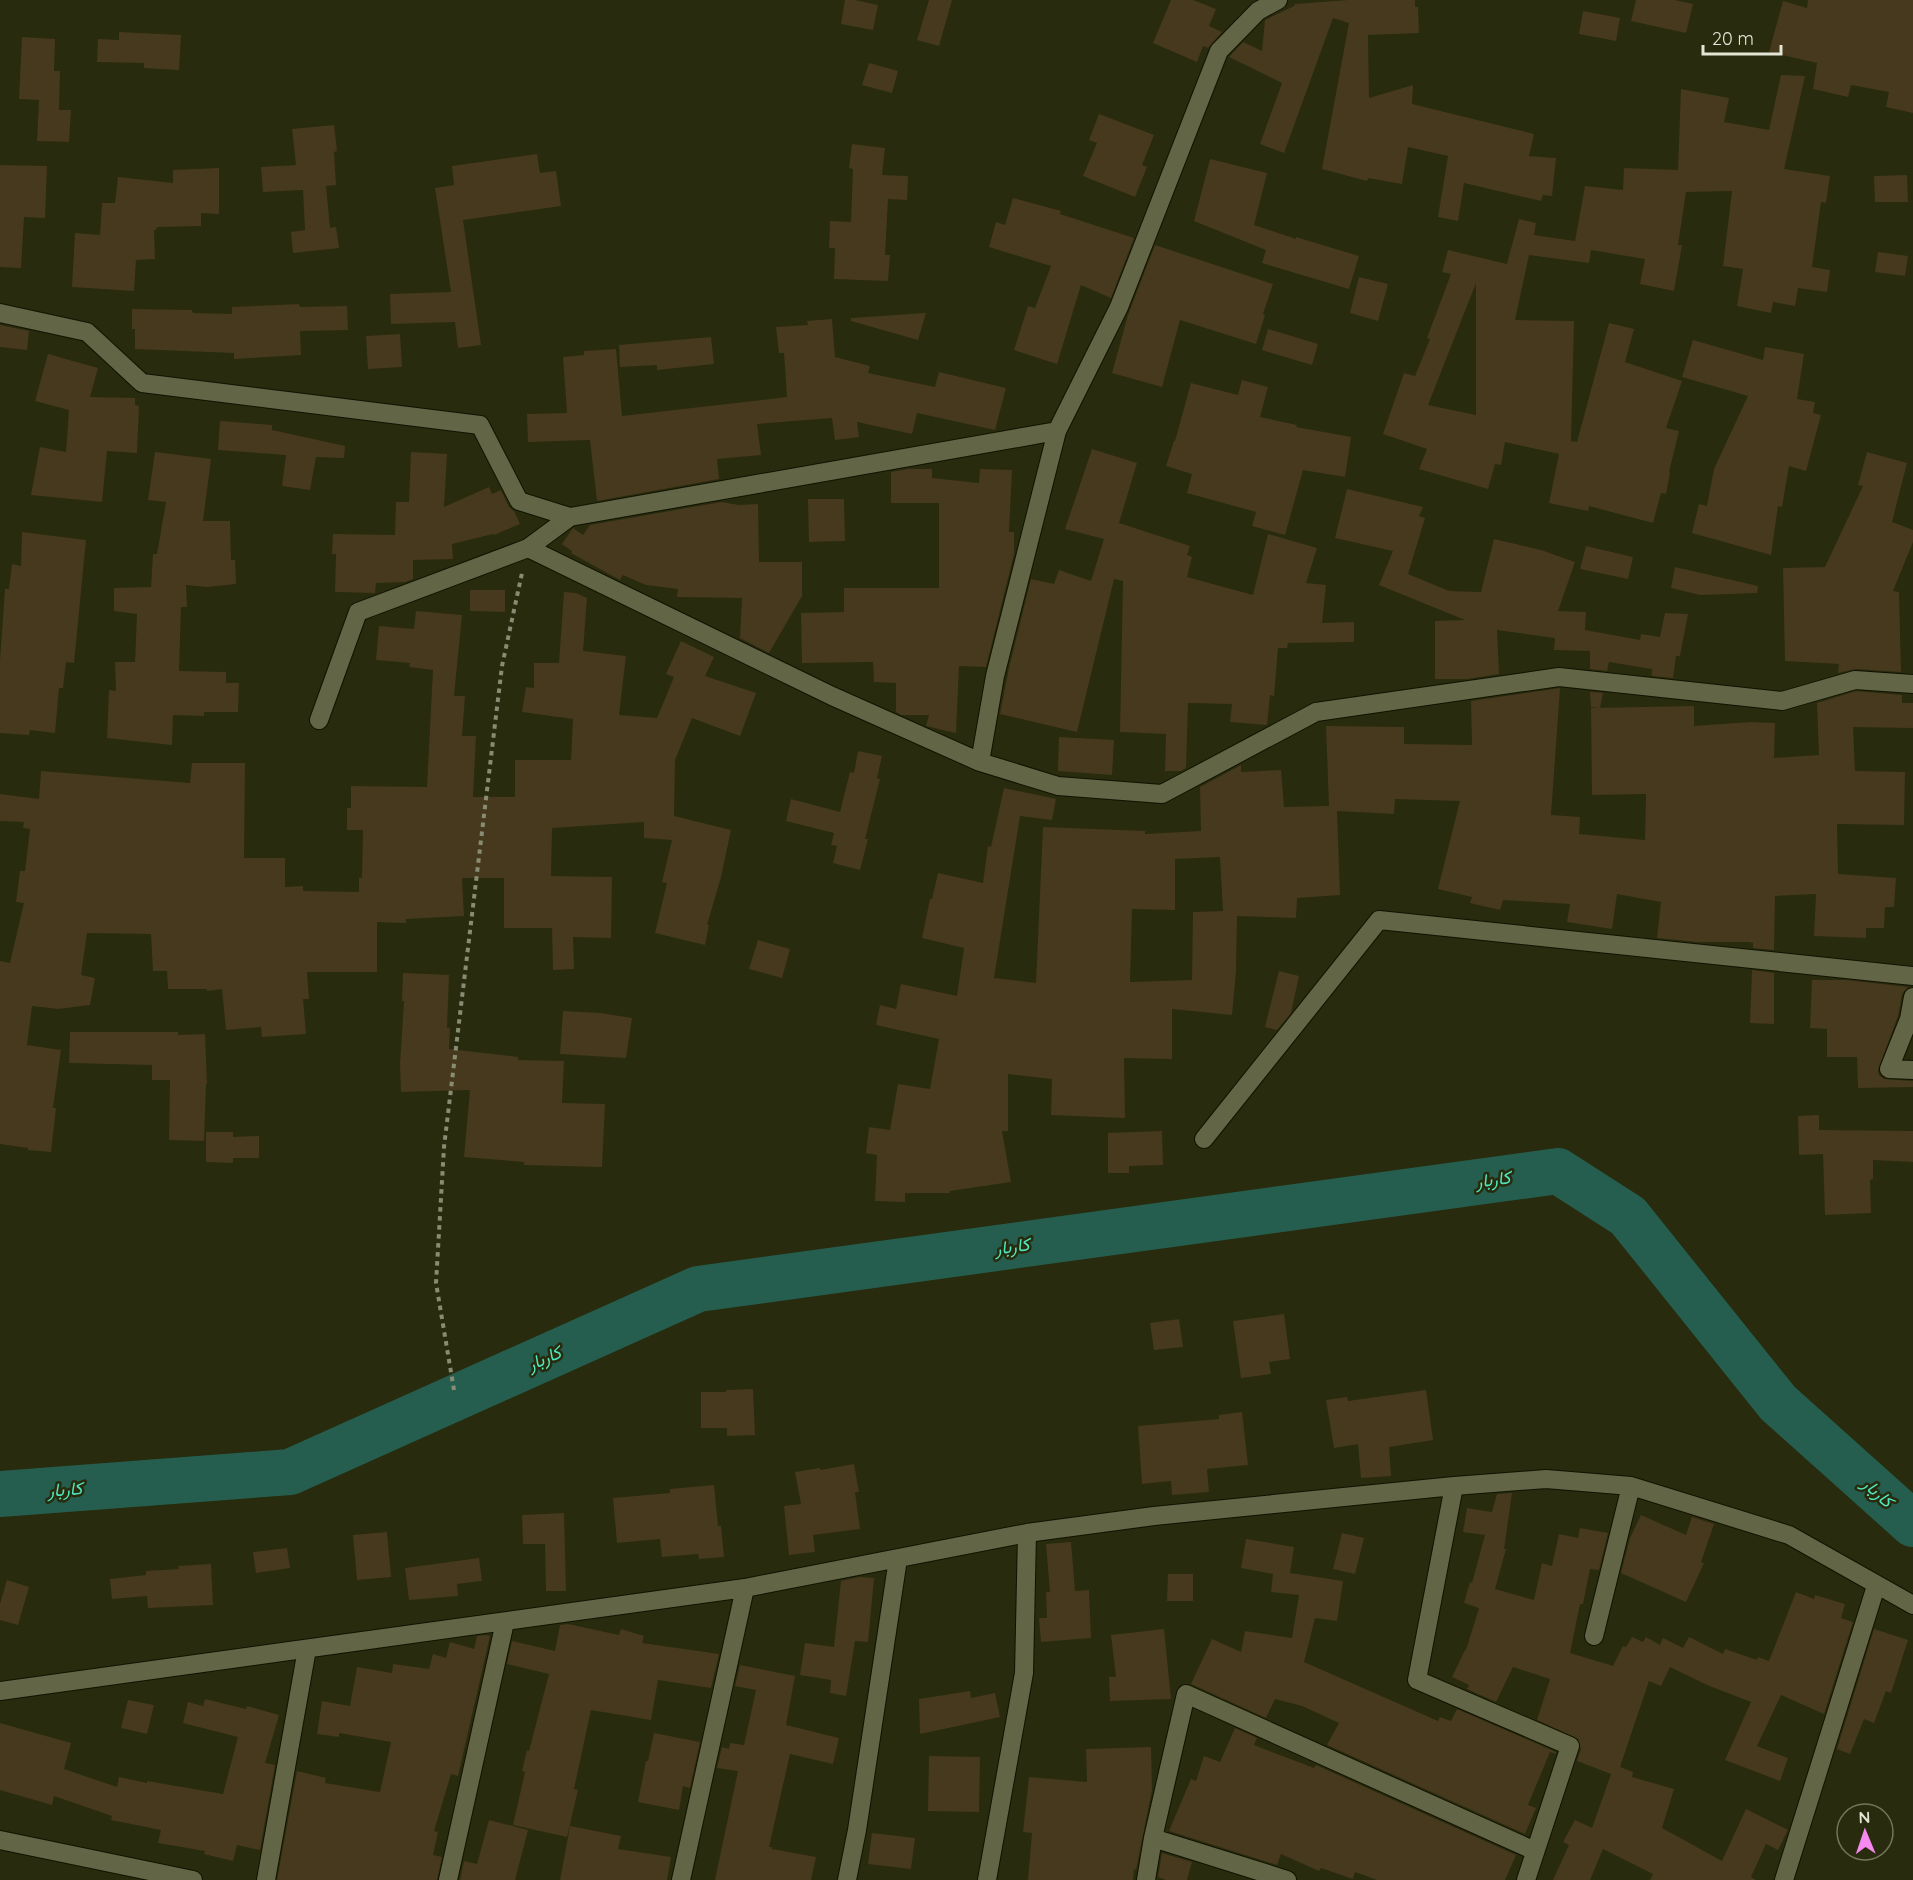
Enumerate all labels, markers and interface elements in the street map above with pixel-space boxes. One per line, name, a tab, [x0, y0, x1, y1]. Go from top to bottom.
scale bar	[1703, 18, 1781, 56]
text: 20 m	[1712, 27, 1754, 50]
water label: کاربار	[1473, 1165, 1515, 1193]
water label: کاربار	[992, 1232, 1034, 1260]
water label: کاربار	[523, 1339, 567, 1376]
water label: کاربار	[1857, 1471, 1901, 1514]
water label: کاربار	[46, 1476, 86, 1502]
north arrow	[1835, 1802, 1895, 1862]
text: N	[1858, 1807, 1871, 1827]

